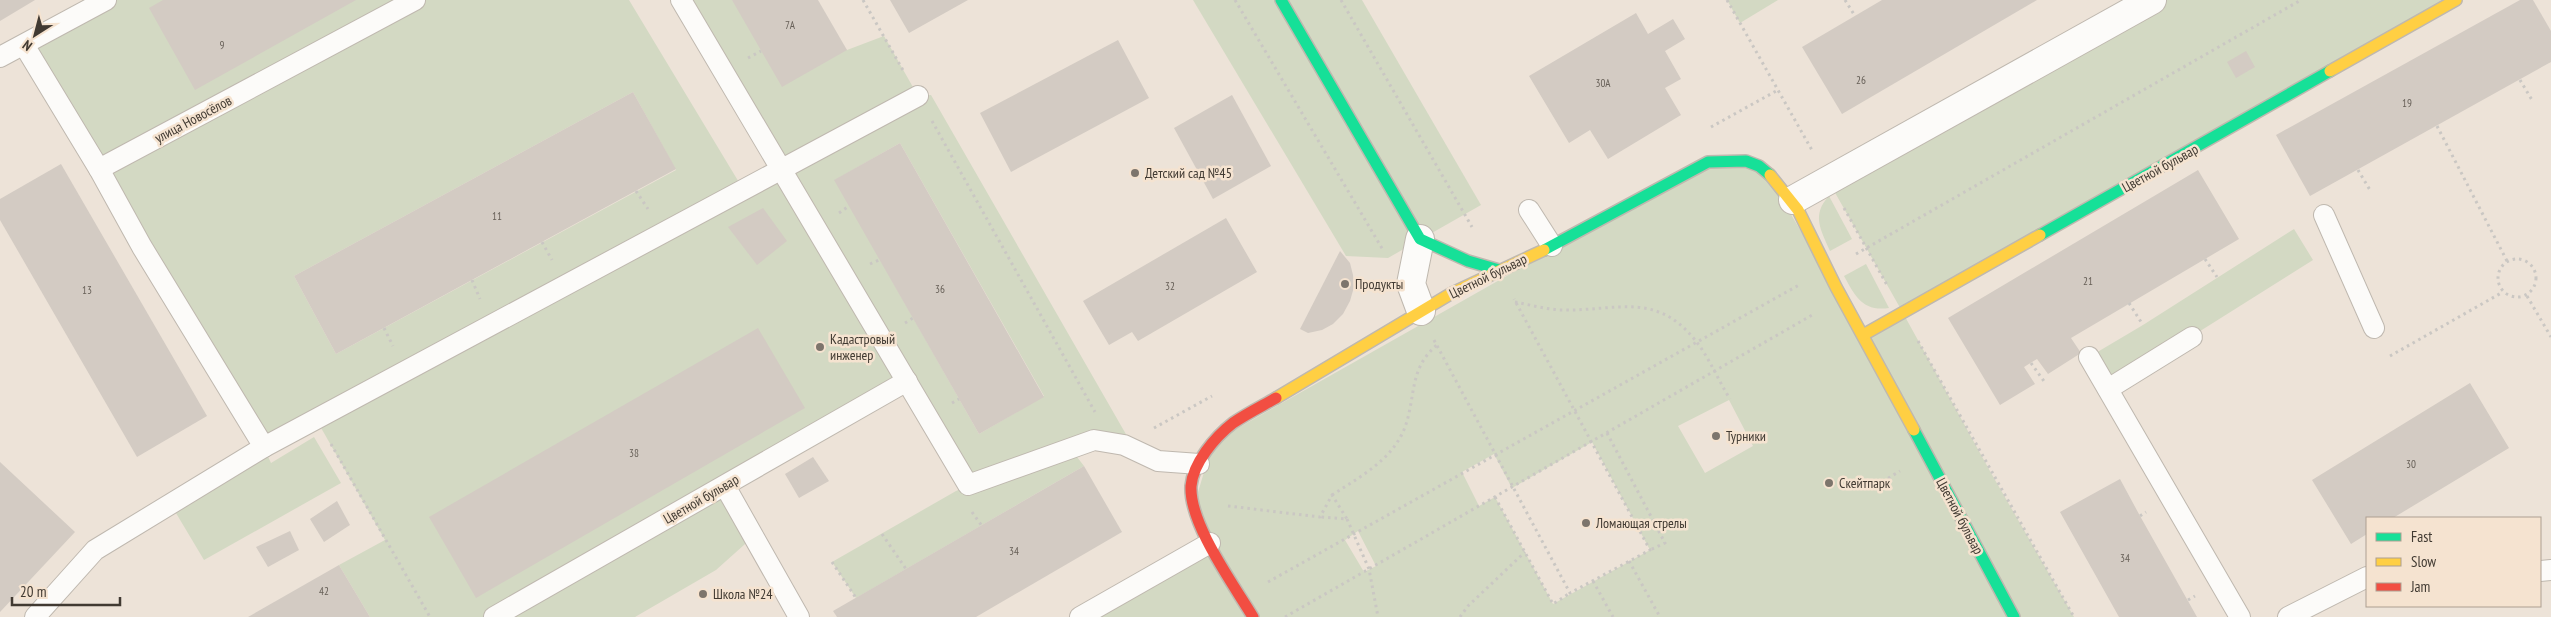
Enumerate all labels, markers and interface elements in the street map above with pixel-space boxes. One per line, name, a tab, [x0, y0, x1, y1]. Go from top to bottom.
north arrow	[10, 10, 60, 60]
house number: 7А	[785, 18, 796, 32]
text: N	[19, 36, 36, 55]
house number: 9	[220, 38, 225, 52]
house number: 26	[1856, 73, 1866, 87]
house number: 30А	[1595, 76, 1611, 90]
street label: улица Новосёлов	[151, 91, 235, 147]
house number: 19	[2402, 96, 2412, 110]
street label: Цветной бульвар	[2119, 140, 2201, 196]
place label: Детский сад №45	[1145, 164, 1232, 182]
marker: Детский сад №45	[1129, 167, 1141, 179]
house number: 11	[492, 209, 502, 223]
street label: Цветной бульвар	[1446, 249, 1530, 303]
house number: 21	[2083, 274, 2093, 288]
place label: Продукты	[1355, 275, 1403, 293]
marker: Продукты	[1339, 278, 1351, 290]
house number: 32	[1165, 279, 1175, 293]
house number: 36	[935, 282, 945, 296]
house number: 13	[82, 283, 92, 297]
place label: Кадастровый инженер	[830, 330, 895, 364]
marker: Кадастровый инженер	[814, 341, 826, 353]
place label: Турники	[1726, 427, 1766, 445]
marker: Турники	[1710, 430, 1722, 442]
house number: 38	[629, 446, 639, 460]
house number: 30	[2406, 457, 2416, 471]
street label: Цветной бульвар	[660, 470, 742, 528]
place label: Скейтпарк	[1839, 474, 1891, 492]
street label: Цветной бульвар	[1932, 475, 1988, 557]
marker: Скейтпарк	[1823, 477, 1835, 489]
place label: Ломающая стрелы	[1595, 514, 1687, 532]
marker: Ломающая стрелы	[1580, 517, 1592, 529]
legend	[2366, 517, 2541, 607]
text: Fast	[2411, 527, 2432, 546]
house number: 34	[1009, 544, 1019, 558]
house number: 34	[2120, 551, 2130, 565]
text: Slow	[2411, 552, 2436, 571]
scale bar	[12, 574, 120, 606]
text: Jam	[2410, 577, 2430, 596]
text: 20 m	[20, 582, 46, 601]
house number: 42	[319, 584, 329, 598]
place label: Школа №24	[713, 585, 773, 603]
marker: Школа №24	[697, 588, 709, 600]

